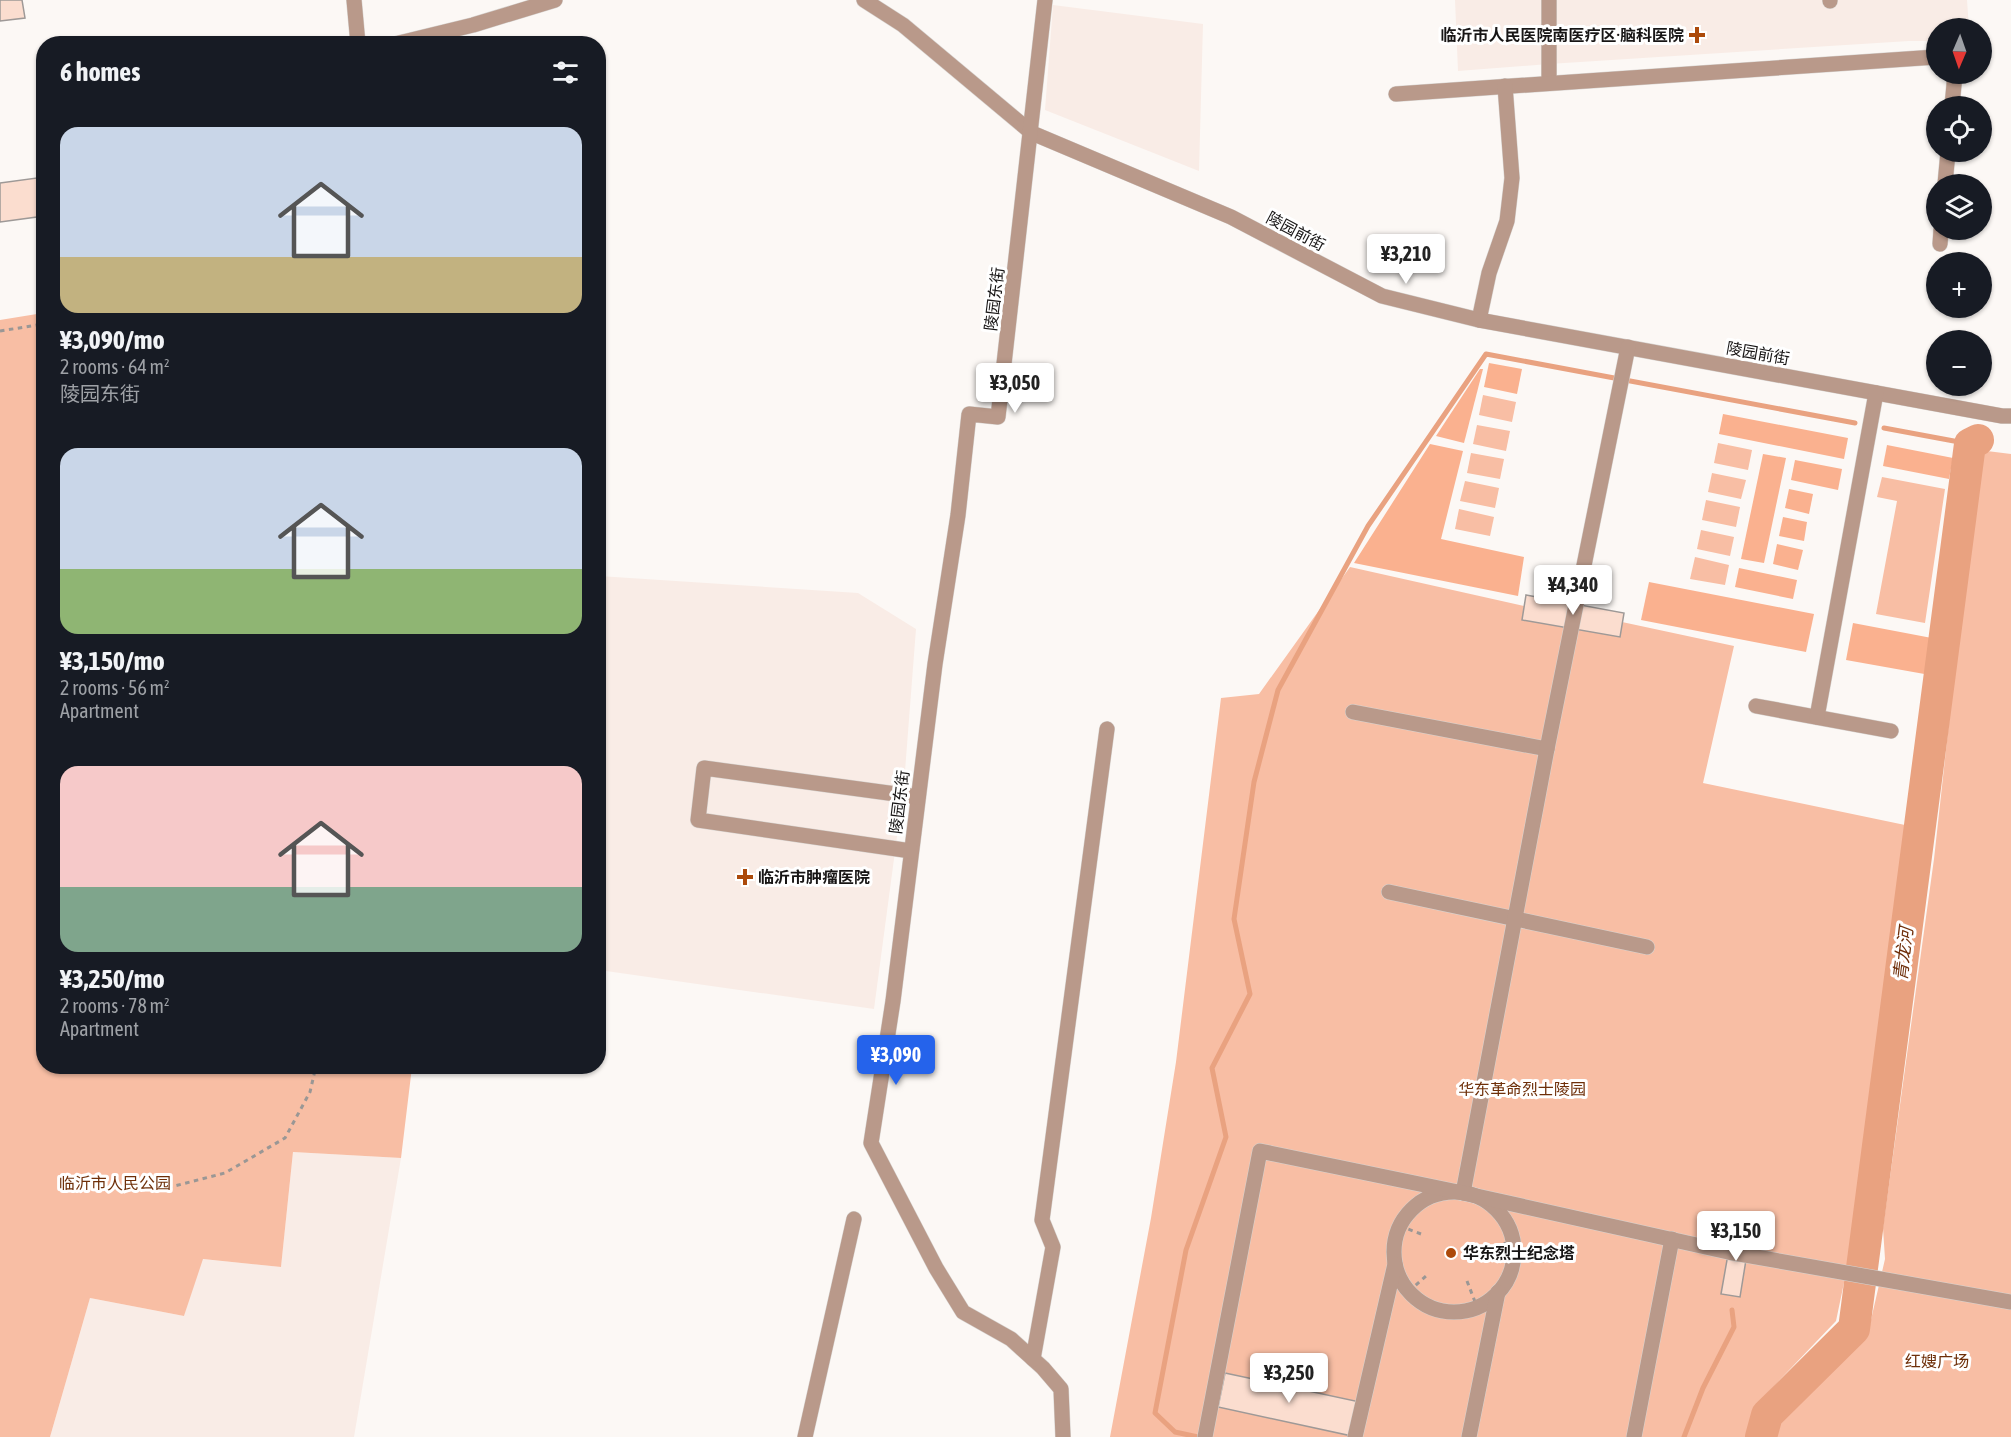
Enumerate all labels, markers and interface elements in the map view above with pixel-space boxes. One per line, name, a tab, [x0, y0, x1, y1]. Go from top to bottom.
north arrow	[1926, 18, 1992, 84]
map controls	[1926, 18, 1992, 396]
place label: 临沂市人民医院南医疗区·脑科医院	[1441, 26, 1684, 44]
marker: 临沂市人民医院南医疗区·脑科医院	[1688, 26, 1706, 44]
icon: filters	[549, 56, 582, 89]
text: 6 homes	[60, 57, 140, 87]
button: locate	[1926, 96, 1992, 162]
icon: home	[267, 166, 375, 274]
button: layers	[1926, 174, 1992, 240]
street label: 陵园前街	[1264, 208, 1328, 254]
pin: ¥3,210	[1357, 234, 1455, 285]
text: ¥3,210	[1381, 242, 1431, 265]
button: +	[1926, 252, 1992, 318]
street label: 陵园东街	[981, 266, 1007, 332]
text: ¥3,090/mo	[60, 325, 165, 355]
button: −	[1926, 330, 1992, 396]
street label: 陵园前街	[1725, 339, 1791, 367]
text: 2 rooms · 64 m²	[60, 355, 170, 378]
pin: ¥3,050	[966, 363, 1064, 414]
text: ¥3,050	[990, 371, 1040, 394]
text: 陵园东街	[60, 382, 140, 405]
icon: home	[267, 487, 375, 595]
pin: ¥4,340	[1524, 565, 1622, 616]
text: ¥4,340	[1548, 573, 1598, 596]
text: ¥3,150/mo	[60, 646, 165, 676]
text: 2 rooms · 56 m²	[60, 676, 170, 699]
text: Apartment	[60, 699, 139, 722]
street label: 陵园东街	[886, 769, 912, 835]
icon: home	[267, 805, 375, 913]
marker: 临沂市肿瘤医院	[736, 868, 754, 886]
place label: 临沂市肿瘤医院	[758, 868, 870, 886]
water label: 青龙河	[1889, 923, 1917, 982]
text: ¥3,250/mo	[60, 964, 165, 994]
text: 2 rooms · 78 m²	[60, 994, 170, 1017]
text: Apartment	[60, 1017, 139, 1040]
pin: ¥3,090	[847, 1035, 945, 1086]
text: ¥3,090	[871, 1043, 921, 1066]
park label: 华东革命烈士陵园	[1458, 1080, 1586, 1098]
park label: 临沂市人民公园	[59, 1174, 171, 1192]
pin: ¥3,150	[1687, 1211, 1785, 1262]
text: ¥3,150	[1711, 1219, 1761, 1242]
place label: 华东烈士纪念塔	[1463, 1244, 1575, 1262]
marker: 华东烈士纪念塔	[1444, 1246, 1458, 1260]
park label: 红嫂广场	[1905, 1352, 1969, 1370]
pin: ¥3,250	[1240, 1353, 1338, 1404]
text: ¥3,250	[1264, 1361, 1314, 1384]

